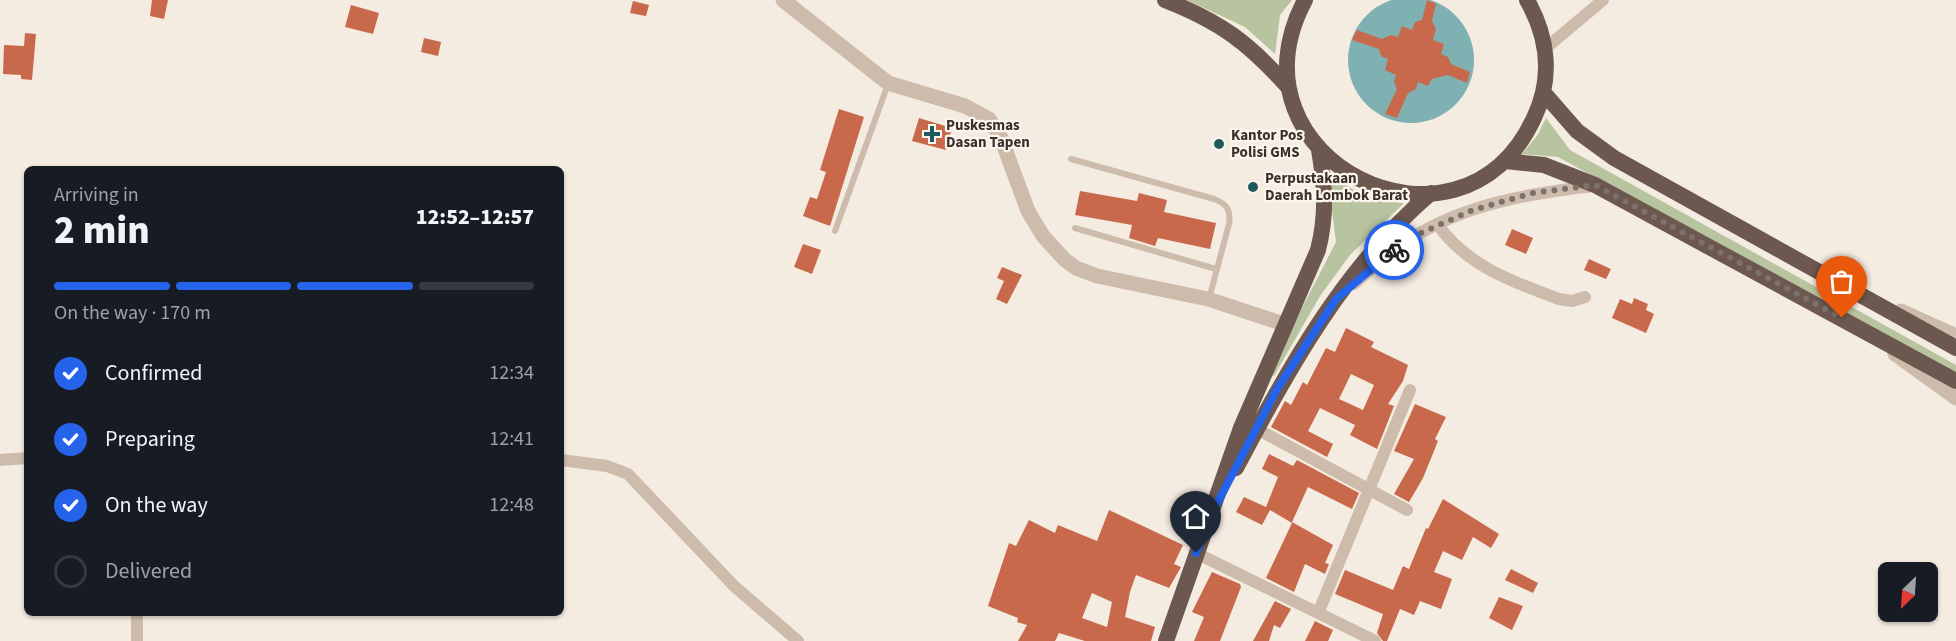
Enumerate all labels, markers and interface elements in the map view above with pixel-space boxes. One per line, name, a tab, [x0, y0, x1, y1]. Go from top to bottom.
place label: Puskesmas Dasan Tapen	[946, 115, 1030, 153]
marker: Puskesmas Dasan Tapen	[923, 125, 941, 143]
place label: Kantor Pos Polisi GMS	[1231, 125, 1303, 163]
marker: Kantor Pos Polisi GMS	[1212, 137, 1226, 151]
place label: Perpustakaan Daerah Lombok Barat	[1265, 168, 1408, 206]
marker: Perpustakaan Daerah Lombok Barat	[1246, 180, 1260, 194]
text: Arriving in	[54, 181, 139, 209]
text: 12:52–12:57	[416, 201, 534, 233]
text: 2 min	[54, 203, 150, 259]
courier	[1364, 220, 1424, 280]
icon: bike	[1378, 234, 1411, 267]
pin	[1816, 256, 1867, 318]
icon: bag	[1825, 265, 1858, 298]
text: On the way · 170 m	[54, 299, 211, 327]
icon: check	[54, 357, 87, 390]
text: Confirmed	[105, 357, 202, 389]
text: 12:34	[489, 359, 534, 387]
icon: check	[54, 423, 87, 456]
text: Preparing	[105, 423, 195, 455]
text: 12:41	[489, 425, 534, 453]
icon: check	[54, 489, 87, 522]
text: On the way	[105, 489, 208, 521]
text: 12:48	[489, 491, 534, 519]
pin	[1170, 491, 1221, 553]
icon: home	[1179, 500, 1212, 533]
text: Delivered	[105, 555, 192, 587]
north arrow	[1878, 562, 1938, 622]
map controls	[1878, 562, 1938, 622]

